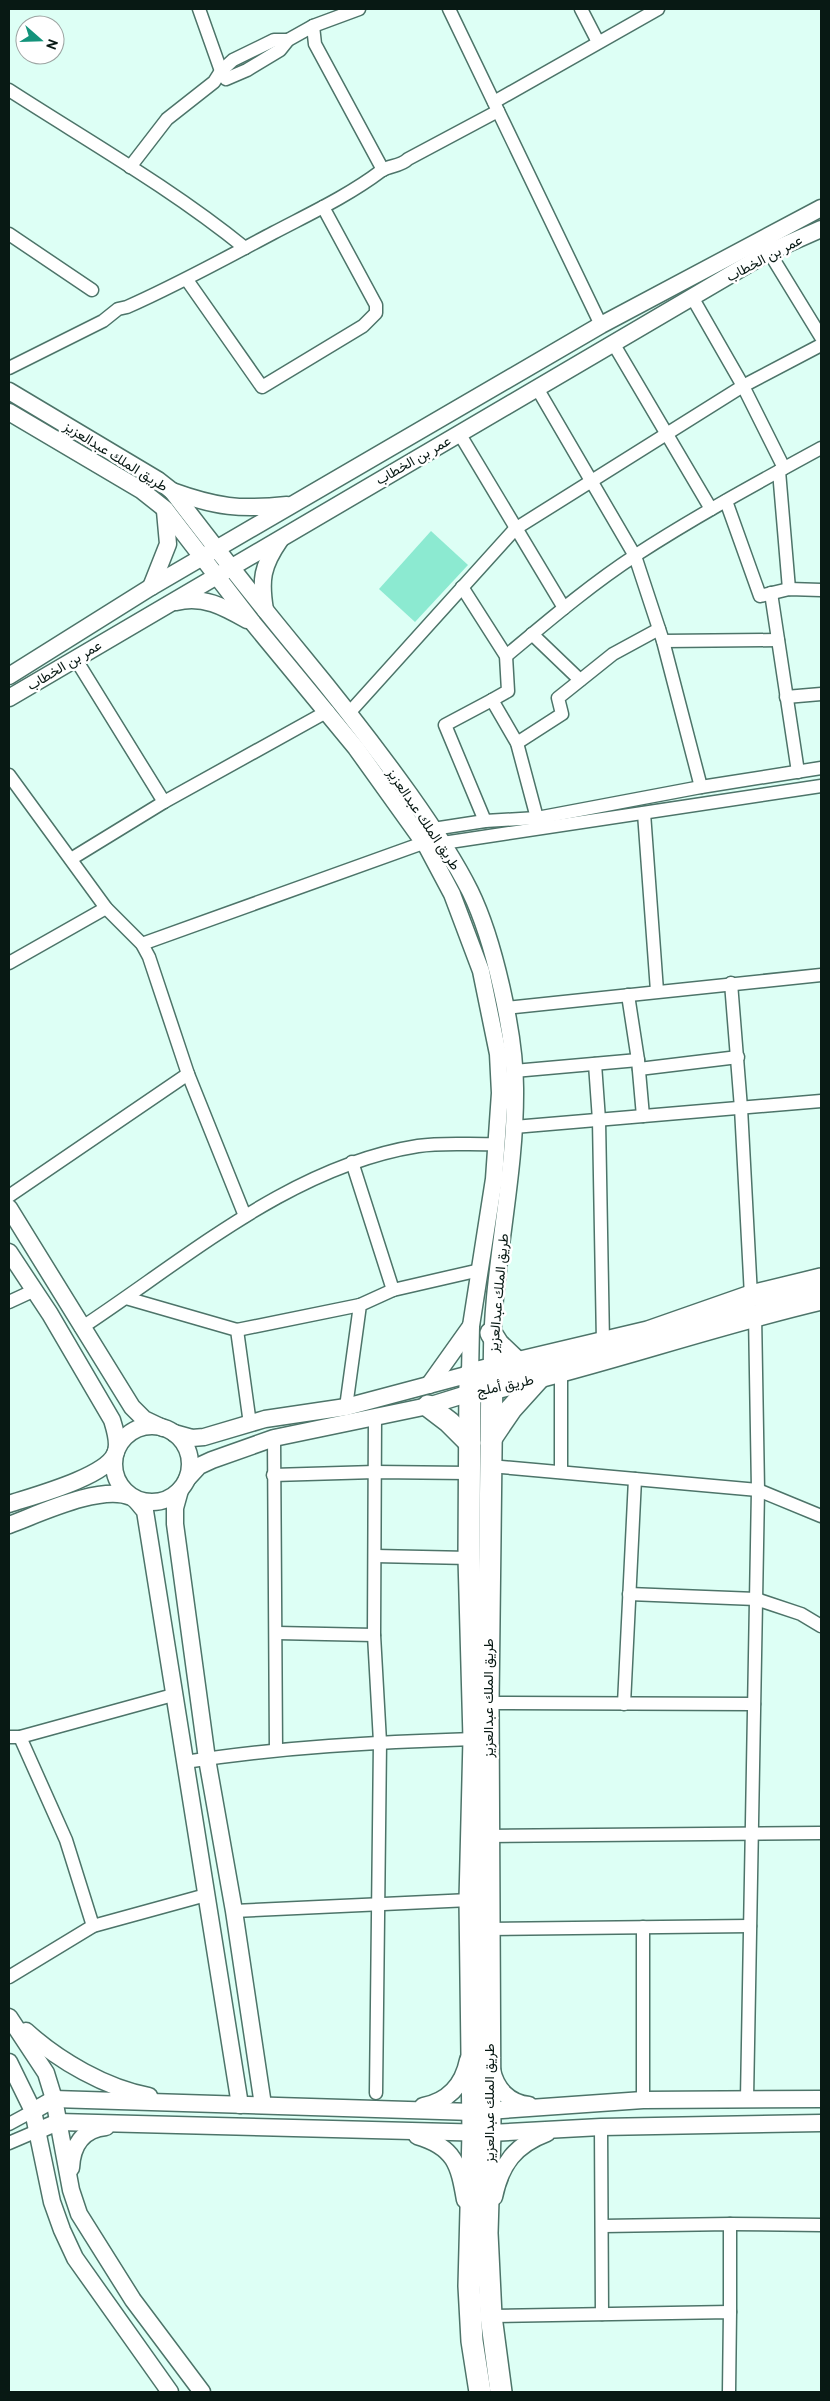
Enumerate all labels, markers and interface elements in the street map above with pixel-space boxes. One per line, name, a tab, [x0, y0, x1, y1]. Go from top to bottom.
north arrow	[15, 15, 65, 65]
text: N	[41, 36, 61, 52]
street label: عمر بن الخطاب	[724, 232, 806, 286]
street label: طريق الملك عبدالعزيز	[59, 418, 170, 496]
street label: عمر بن الخطاب	[373, 433, 454, 490]
street label: عمر بن الخطاب	[25, 637, 105, 695]
street label: طريق الملك عبدالعزيز	[382, 765, 463, 874]
street label: طريق الملك عبدالعزيز	[486, 1233, 513, 1354]
street label: طريق أملج	[475, 1372, 536, 1402]
street label: طريق الملك عبدالعزيز	[481, 1638, 498, 1759]
street label: طريق الملك عبدالعزيز	[482, 2043, 499, 2164]

